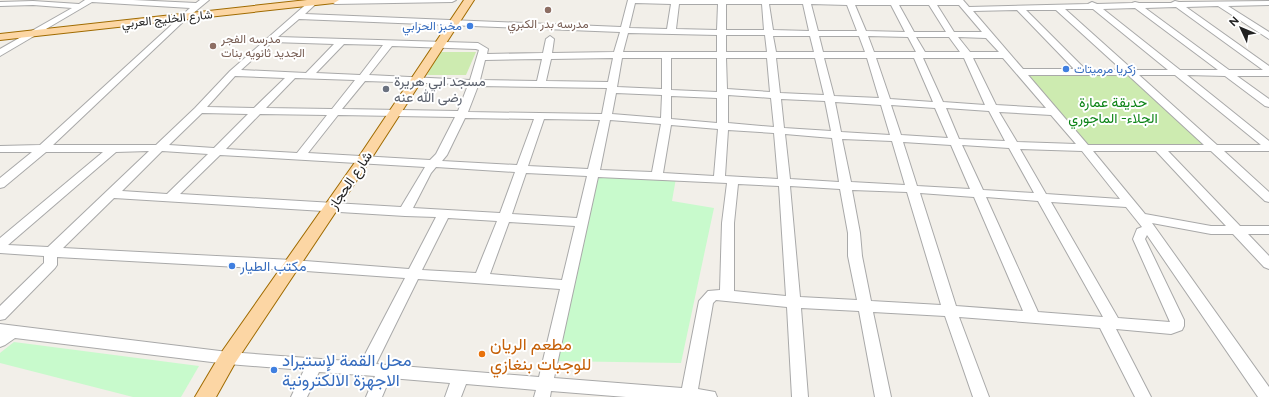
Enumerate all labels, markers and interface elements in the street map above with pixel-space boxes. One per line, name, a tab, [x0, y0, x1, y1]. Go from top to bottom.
marker: مدرسه بدر الكبري	[543, 5, 553, 15]
street label: شارع الخليج العربي	[121, 7, 214, 34]
north arrow	[1221, 8, 1261, 48]
text: N	[1227, 14, 1242, 29]
place label: مدرسه بدر الكبري	[507, 17, 589, 34]
place label: مخبز الحرابي	[402, 19, 462, 36]
marker: مخبز الحرابي	[465, 21, 475, 31]
place label: مدرسه الفجر الجديد ثانويه بنات	[220, 32, 305, 61]
marker: مدرسه الفجر الجديد ثانويه بنات	[208, 41, 218, 51]
place label: زكريا مرميتات	[1074, 62, 1136, 77]
marker: زكريا مرميتات	[1061, 64, 1071, 74]
place label: مسجد ابي هريرة رضى الله عنه	[394, 73, 486, 106]
marker: مسجد ابي هريرة رضى الله عنه	[381, 84, 391, 94]
park label: حديقة عمارة الجلاء- الماجوري	[1068, 94, 1158, 130]
street label: شارع الحجاز	[324, 148, 378, 215]
place label: مكتب الطيار	[239, 258, 306, 275]
marker: مكتب الطيار	[227, 261, 237, 271]
place label: مطعم الريان للوجبات بنغازي	[490, 334, 591, 378]
marker: مطعم الريان للوجبات بنغازي	[477, 349, 487, 359]
place label: محل القمة لإستيراد الاجهزة الالكترونية	[282, 350, 412, 391]
marker: محل القمة لإستيراد الاجهزة الالكترونية	[269, 365, 279, 375]

